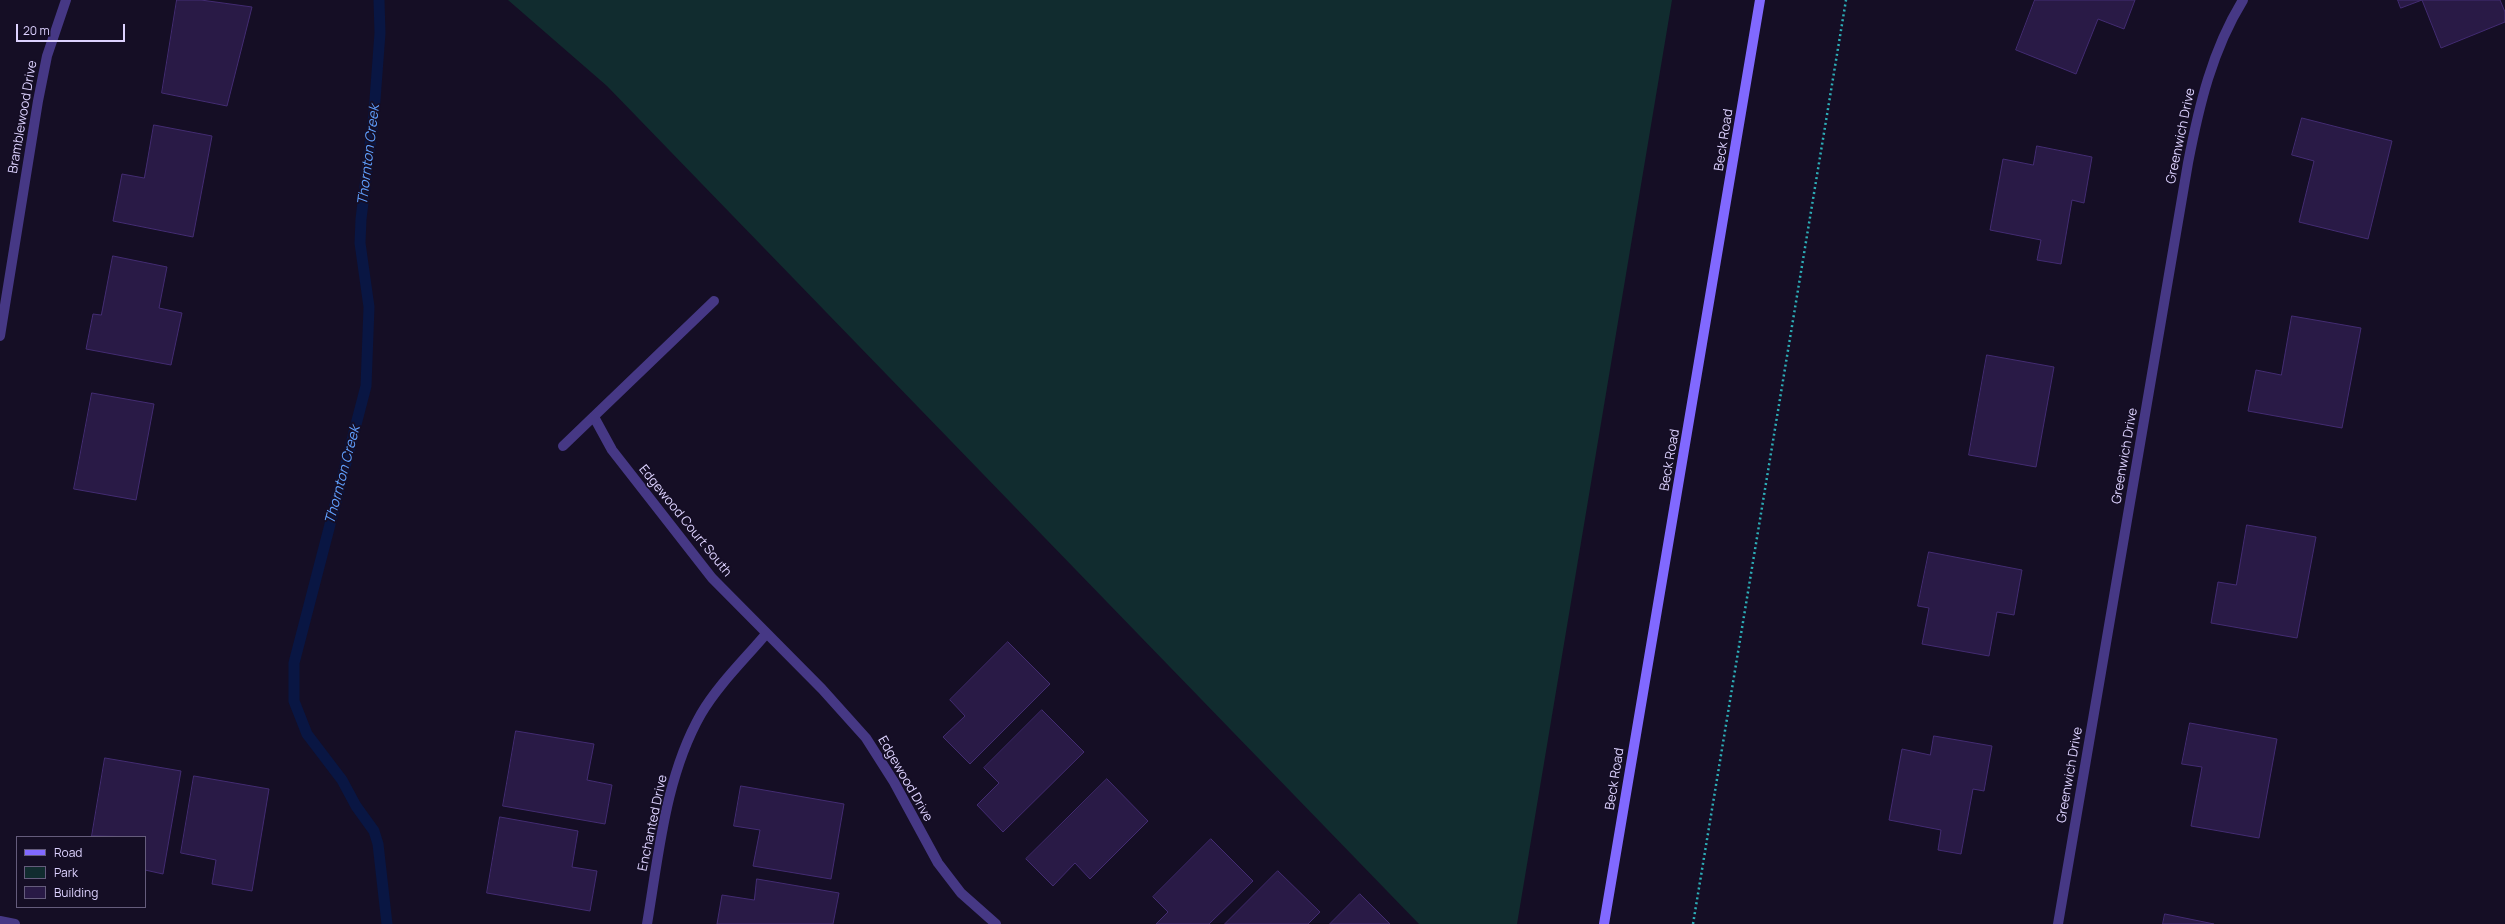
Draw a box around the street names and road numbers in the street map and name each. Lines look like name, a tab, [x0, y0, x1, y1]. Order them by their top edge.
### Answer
street label: Bramblewood Drive	[5, 59, 41, 175]
street label: Greenwich Drive	[2163, 87, 2199, 185]
street label: Beck Road	[1711, 108, 1737, 172]
street label: Greenwich Drive	[2109, 407, 2141, 505]
street label: Beck Road	[1657, 428, 1683, 492]
street label: Edgewood Court South	[635, 462, 735, 580]
street label: Greenwich Drive	[2054, 726, 2086, 824]
street label: Edgewood Drive	[874, 734, 936, 824]
street label: Beck Road	[1602, 747, 1628, 811]
street label: Enchanted Drive	[635, 773, 671, 873]

